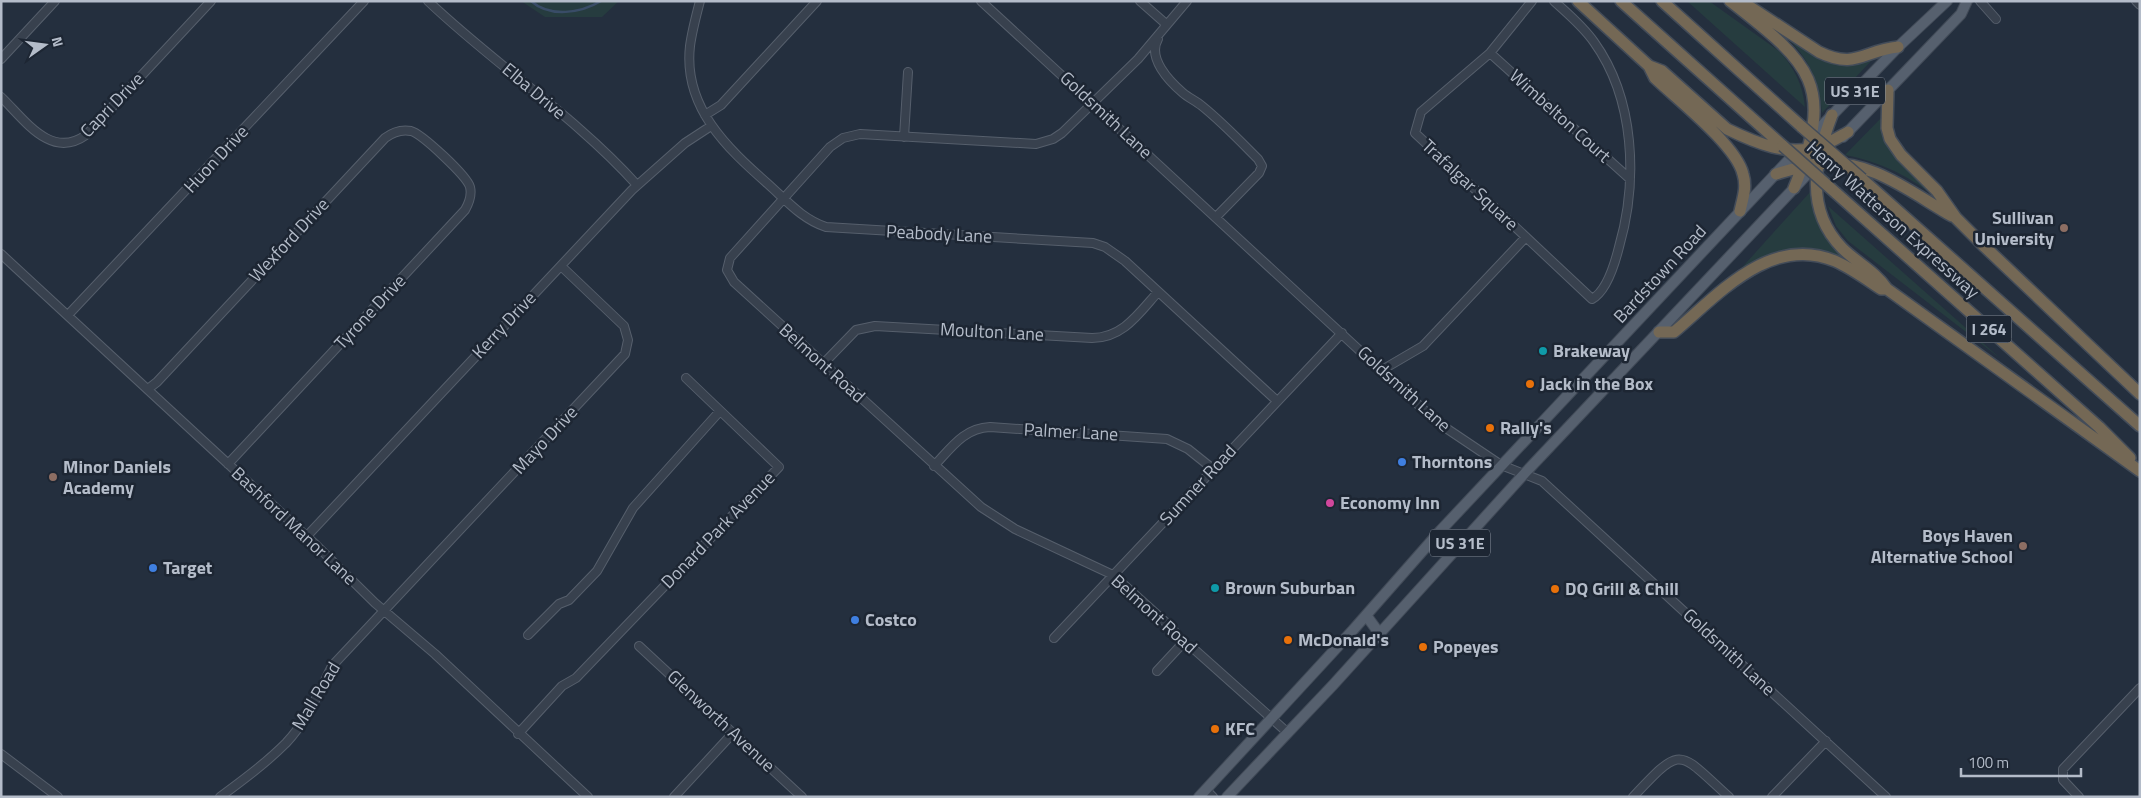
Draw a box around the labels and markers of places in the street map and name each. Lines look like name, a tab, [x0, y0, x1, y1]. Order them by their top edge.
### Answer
place label: Sullivan University	[1974, 204, 2054, 252]
marker: Sullivan University	[2058, 222, 2070, 234]
place label: Brakeway	[1553, 337, 1630, 364]
marker: Brakeway	[1537, 345, 1549, 357]
place label: Jack in the Box	[1540, 370, 1653, 397]
marker: Jack in the Box	[1524, 378, 1536, 390]
place label: Rally's	[1500, 414, 1552, 441]
marker: Rally's	[1484, 422, 1496, 434]
place label: Thorntons	[1412, 448, 1492, 475]
place label: Minor Daniels Academy	[63, 453, 171, 501]
marker: Thorntons	[1396, 456, 1408, 468]
marker: Minor Daniels Academy	[47, 471, 59, 483]
place label: Economy Inn	[1340, 489, 1440, 516]
marker: Economy Inn	[1324, 497, 1336, 509]
place label: Boys Haven Alternative School	[1871, 522, 2013, 570]
marker: Boys Haven Alternative School	[2017, 540, 2029, 552]
place label: Target	[163, 554, 213, 581]
marker: Target	[147, 562, 159, 574]
place label: Brown Suburban	[1225, 574, 1355, 601]
place label: DQ Grill & Chill	[1565, 575, 1679, 602]
marker: Brown Suburban	[1209, 582, 1221, 594]
marker: DQ Grill & Chill	[1549, 583, 1561, 595]
place label: Costco	[865, 606, 917, 633]
marker: Costco	[849, 614, 861, 626]
place label: McDonald's	[1298, 626, 1389, 653]
place label: Popeyes	[1433, 633, 1499, 660]
marker: McDonald's	[1282, 634, 1294, 646]
marker: Popeyes	[1417, 641, 1429, 653]
place label: KFC	[1225, 715, 1255, 742]
marker: KFC	[1209, 723, 1221, 735]

